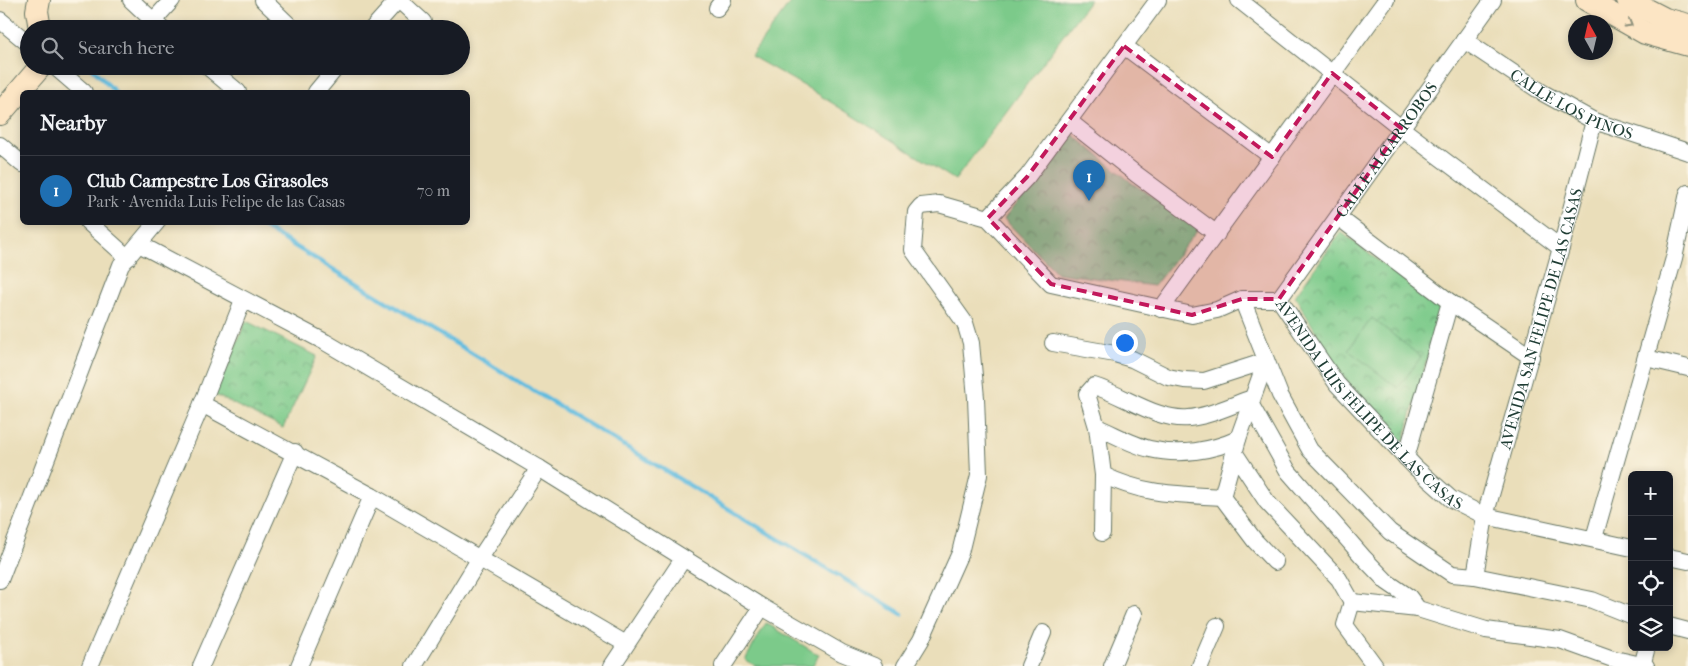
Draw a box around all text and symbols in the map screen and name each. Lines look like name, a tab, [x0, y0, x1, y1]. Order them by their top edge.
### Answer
north arrow	[1568, 15, 1613, 60]
one-way arrow	[1624, 18, 1633, 28]
search box	[20, 20, 470, 75]
icon: search	[38, 34, 66, 62]
text: Search here	[78, 37, 174, 59]
street label: CALLE LOS PINOS	[1506, 65, 1636, 143]
street label: CALLE ALGARROBOS	[1332, 78, 1441, 221]
text: Nearby	[40, 111, 106, 135]
pin: 1	[1073, 160, 1105, 201]
text: Club Campestre Los Girasoles	[87, 170, 328, 192]
text: 1	[53, 181, 59, 200]
text: 70 m	[417, 181, 450, 200]
street label: AVENIDA SAN FELIPE DE LAS CASAS	[1495, 186, 1586, 452]
text: Park · Avenida Luis Felipe de las Casas	[87, 192, 345, 211]
street label: AVENIDA LUIS FELIPE DE LAS CASAS	[1271, 295, 1466, 514]
your location	[1112, 330, 1138, 356]
map controls	[1628, 471, 1673, 651]
button: +	[1628, 471, 1673, 516]
button: −	[1628, 516, 1673, 561]
button: locate	[1628, 561, 1673, 606]
button: layers	[1628, 606, 1673, 651]

